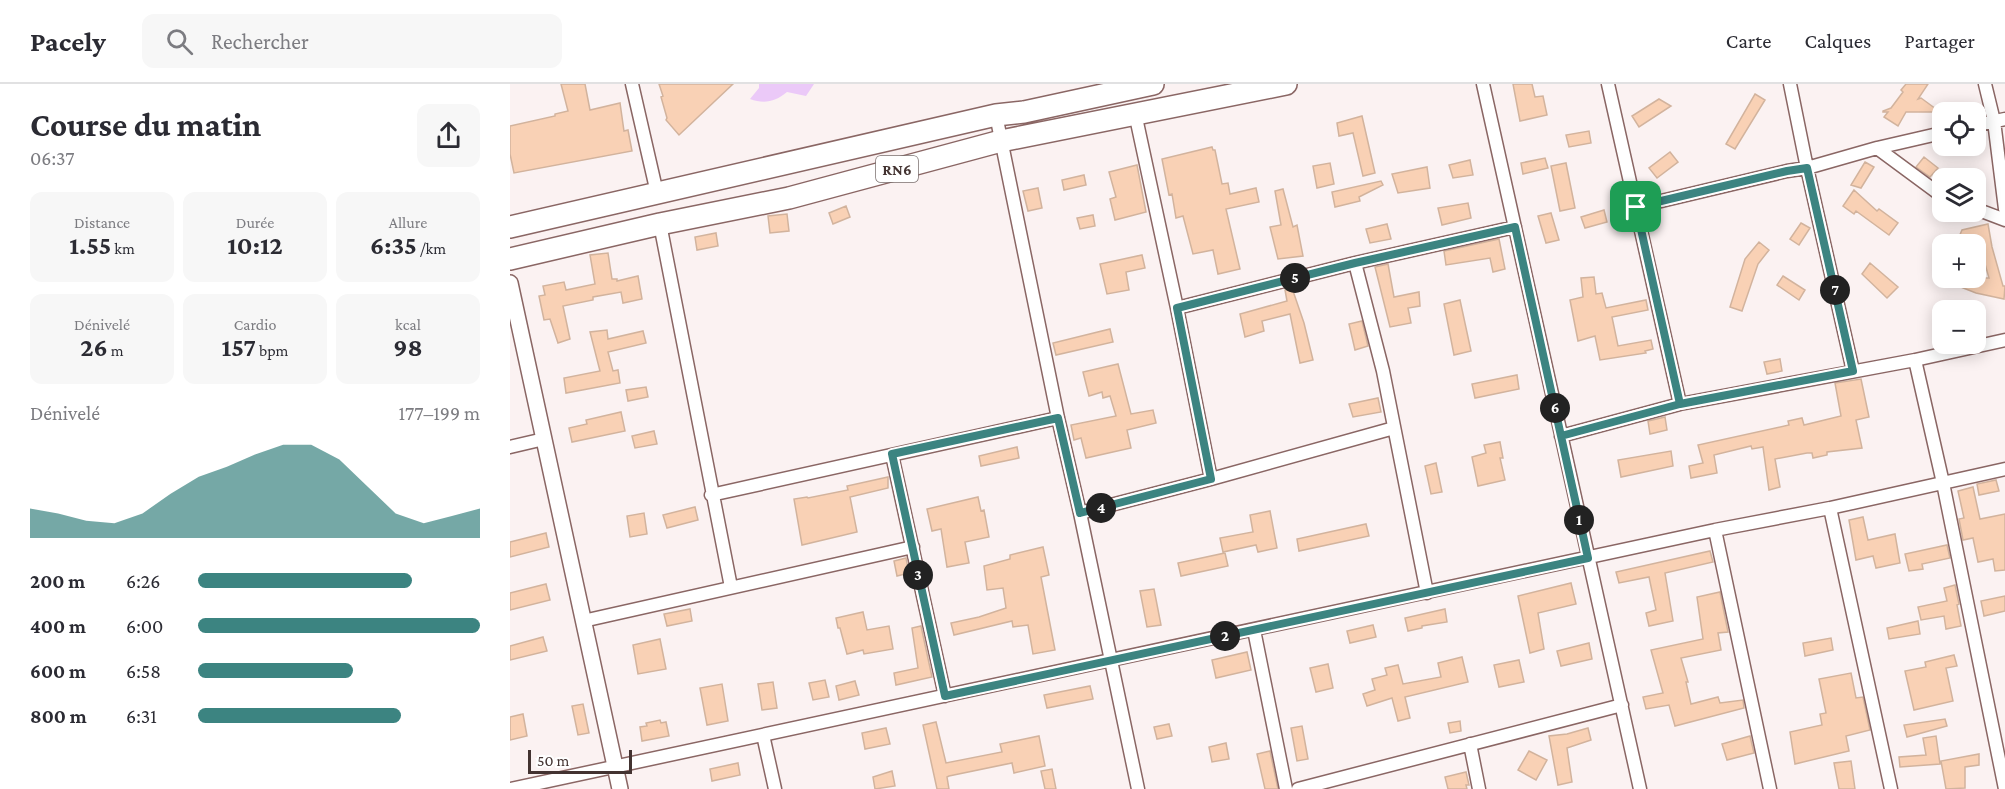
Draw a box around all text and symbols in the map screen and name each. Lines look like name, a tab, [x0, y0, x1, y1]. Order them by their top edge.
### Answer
search box	[142, 14, 562, 68]
icon: search	[163, 25, 196, 58]
text: Pacely	[30, 26, 106, 57]
text: Rechercher	[211, 29, 309, 54]
text: Carte	[1726, 29, 1771, 53]
text: Calques	[1804, 29, 1871, 53]
text: Partager	[1904, 29, 1975, 53]
map controls	[1932, 102, 1986, 354]
button: locate	[1932, 102, 1986, 156]
button: share	[417, 104, 480, 167]
text: Course du matin	[30, 106, 261, 143]
text: 06:37	[30, 147, 75, 169]
road number: RN6	[876, 156, 918, 182]
button: layers	[1932, 168, 1986, 222]
pin	[1610, 181, 1661, 232]
icon: arrive	[1619, 190, 1652, 223]
text: Distance	[74, 214, 130, 231]
text: Durée	[236, 214, 274, 231]
text: Allure	[389, 214, 427, 231]
text: 1.55	[69, 231, 111, 260]
text: 10:12	[227, 231, 283, 260]
text: 6:35	[370, 231, 417, 260]
button: +	[1932, 234, 1986, 288]
text: km	[111, 240, 135, 257]
text: /km	[417, 240, 446, 257]
pin: 5	[1280, 263, 1310, 293]
text: 5	[1291, 269, 1299, 286]
pin: 7	[1820, 275, 1850, 305]
text: 7	[1831, 281, 1839, 298]
button: −	[1932, 300, 1986, 354]
text: Dénivelé	[74, 316, 130, 333]
text: Cardio	[234, 316, 276, 333]
text: kcal	[395, 316, 421, 333]
text: 26	[80, 333, 108, 362]
text: 157	[222, 333, 256, 362]
text: 98	[393, 333, 423, 362]
text: m	[108, 342, 124, 359]
text: bpm	[256, 342, 288, 359]
pin: 6	[1540, 393, 1570, 423]
text: 6	[1551, 399, 1559, 416]
text: Dénivelé	[30, 402, 100, 424]
text: 177–199 m	[398, 402, 480, 424]
pin: 4	[1086, 493, 1116, 523]
text: 4	[1097, 499, 1105, 516]
pin: 1	[1564, 505, 1594, 535]
text: 1	[1576, 511, 1582, 528]
pin: 3	[903, 560, 933, 590]
text: 3	[914, 566, 922, 583]
text: 200 m	[30, 570, 85, 592]
text: 6:26	[126, 570, 160, 592]
text: 400 m	[30, 615, 86, 637]
text: 6:00	[126, 615, 163, 637]
pin: 2	[1210, 621, 1240, 651]
text: 2	[1221, 627, 1229, 644]
text: 600 m	[30, 660, 86, 682]
text: 6:58	[126, 660, 161, 682]
text: 800 m	[30, 705, 87, 727]
text: 6:31	[126, 705, 157, 727]
scale bar	[528, 747, 632, 774]
text: 50 m	[537, 752, 569, 769]

